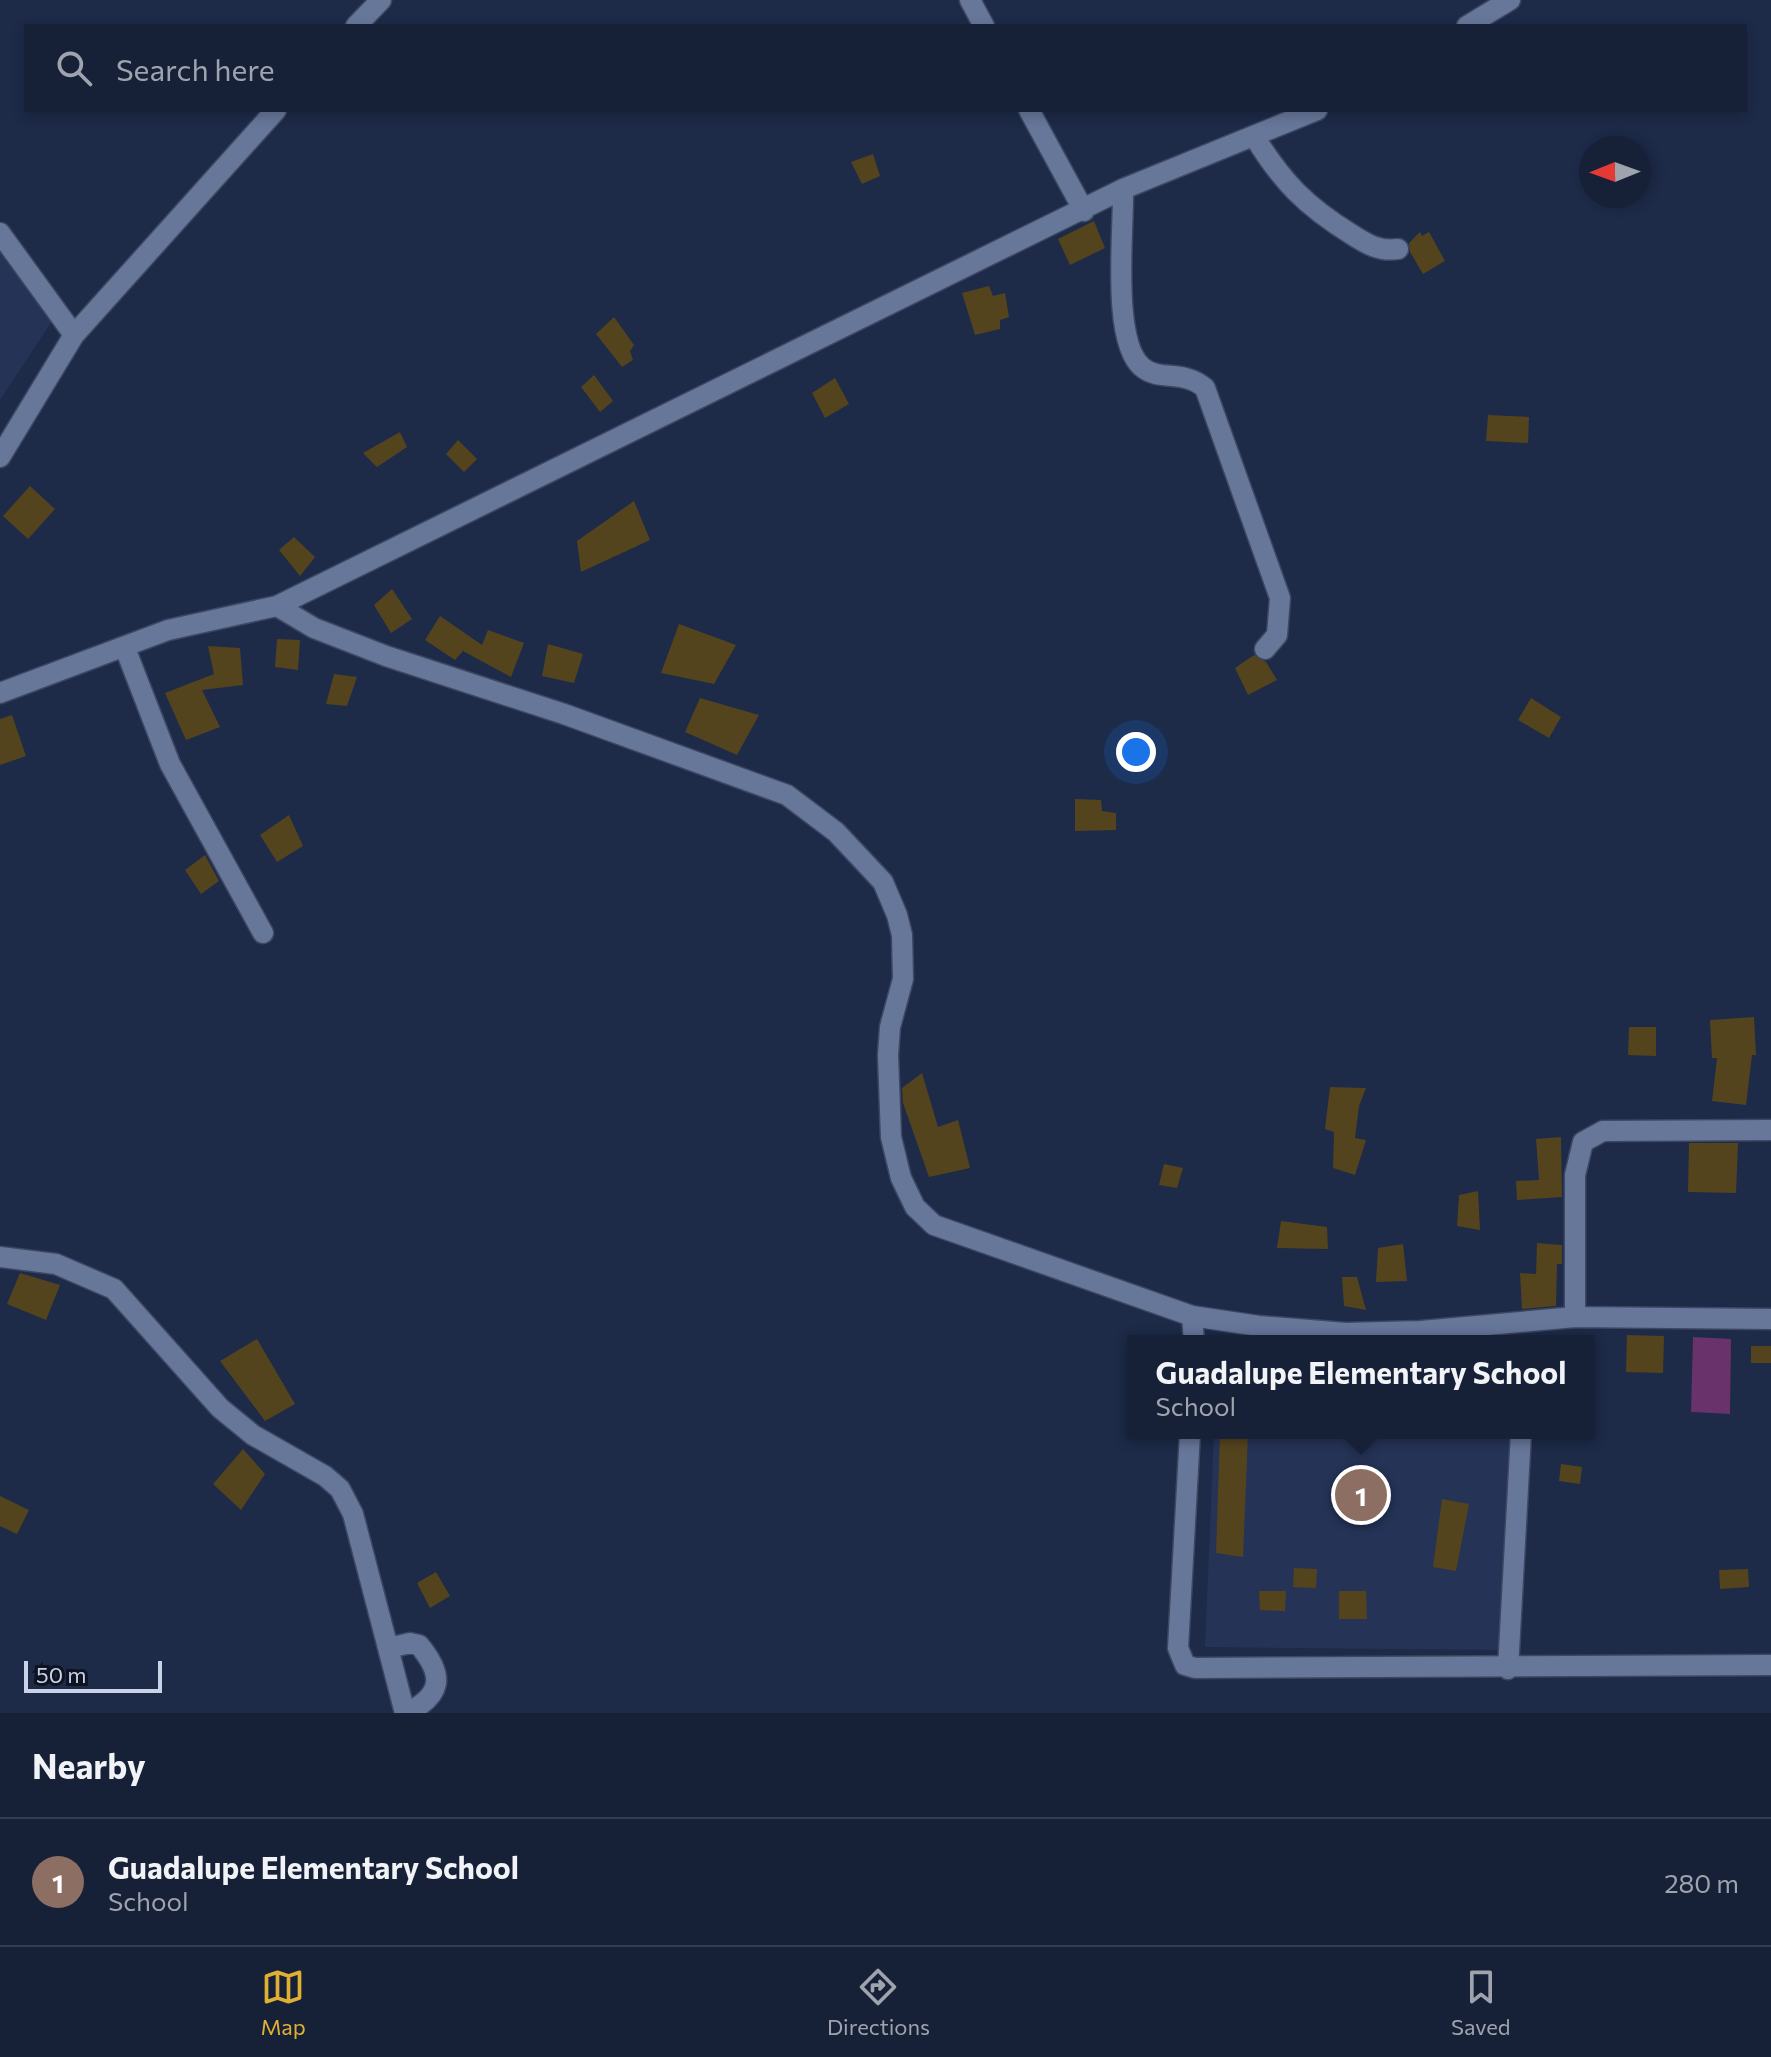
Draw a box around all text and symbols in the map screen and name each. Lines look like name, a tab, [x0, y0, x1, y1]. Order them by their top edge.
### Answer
search box	[24, 24, 1747, 112]
icon: search	[52, 46, 96, 90]
text: Search here	[116, 50, 275, 87]
north arrow	[1579, 136, 1651, 208]
your location	[1116, 732, 1156, 772]
popup	[1127, 1335, 1595, 1439]
text: Guadalupe Elementary School	[1156, 1353, 1566, 1390]
text: School	[1156, 1390, 1236, 1421]
pin: 1	[1335, 1465, 1387, 1525]
scale bar	[24, 1657, 162, 1693]
text: 50 m	[36, 1661, 86, 1688]
text: Nearby	[32, 1744, 146, 1786]
text: Guadalupe Elementary School	[108, 1848, 519, 1885]
text: 1	[52, 1867, 64, 1898]
text: 280 m	[1664, 1867, 1739, 1898]
text: School	[108, 1885, 189, 1916]
tab: Map	[261, 1965, 306, 2040]
tab: Directions	[827, 1965, 930, 2040]
tab: Saved	[1451, 1965, 1510, 2040]

